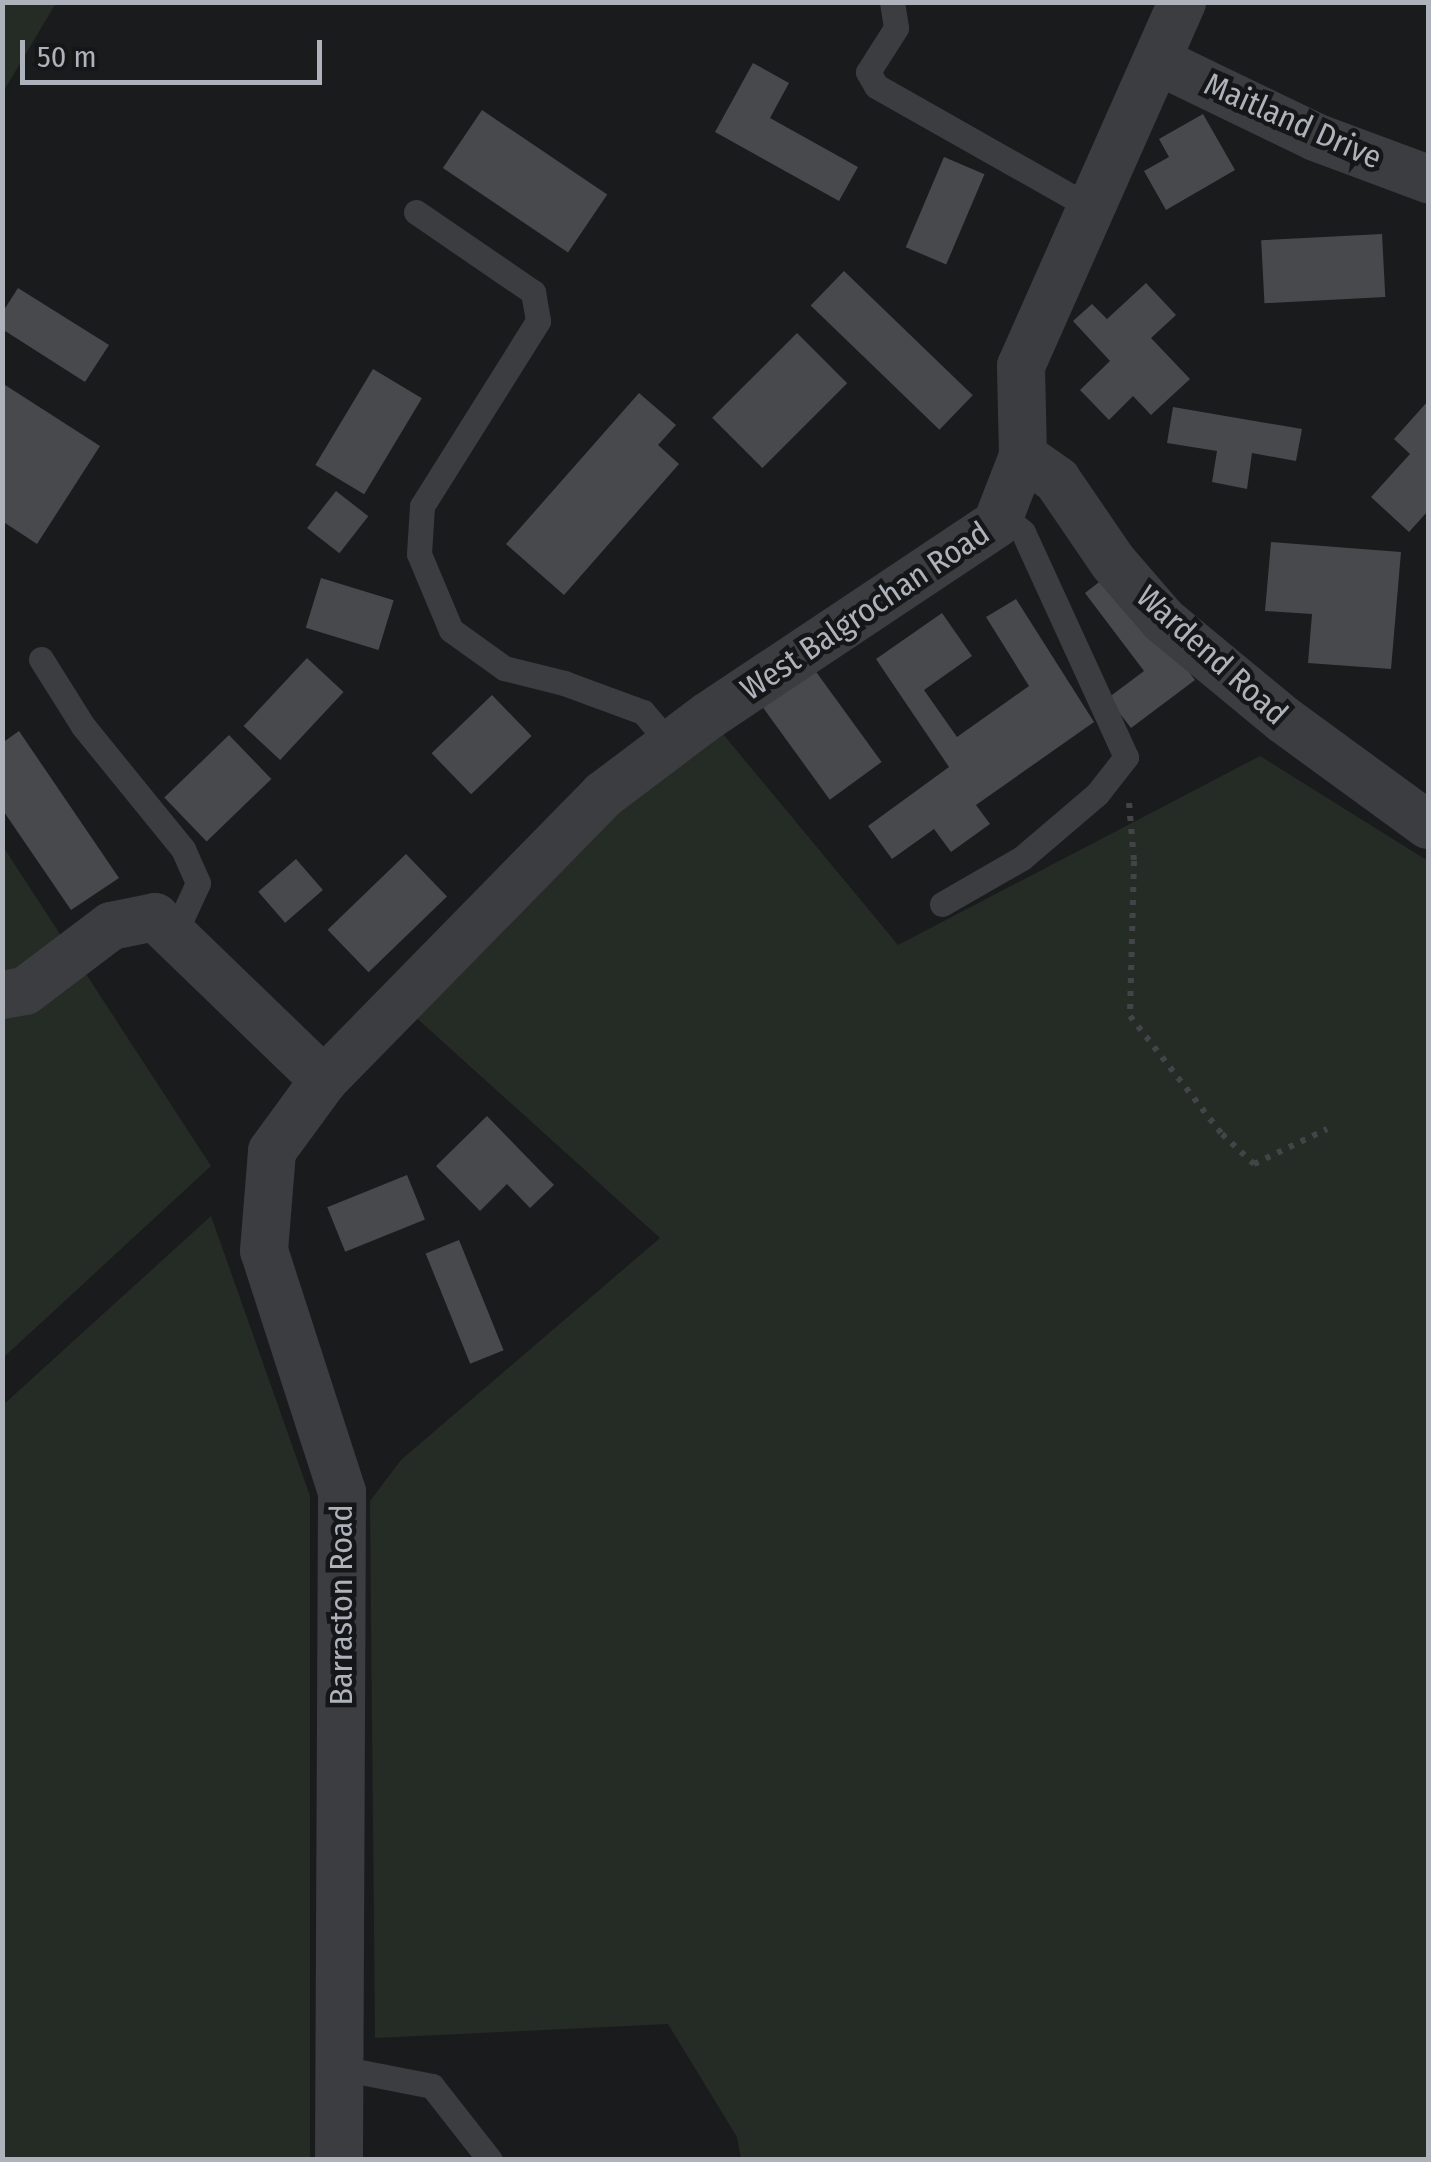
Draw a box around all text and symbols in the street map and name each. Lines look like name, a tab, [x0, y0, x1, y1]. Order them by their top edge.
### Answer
scale bar	[25, 20, 328, 82]
text: 50 m	[37, 39, 97, 75]
street label: Maitland Drive	[1198, 65, 1388, 177]
street label: West Balgrochan Road	[733, 514, 997, 708]
street label: Wardend Road	[1129, 577, 1295, 733]
street label: Barraston Road	[322, 1504, 360, 1706]

